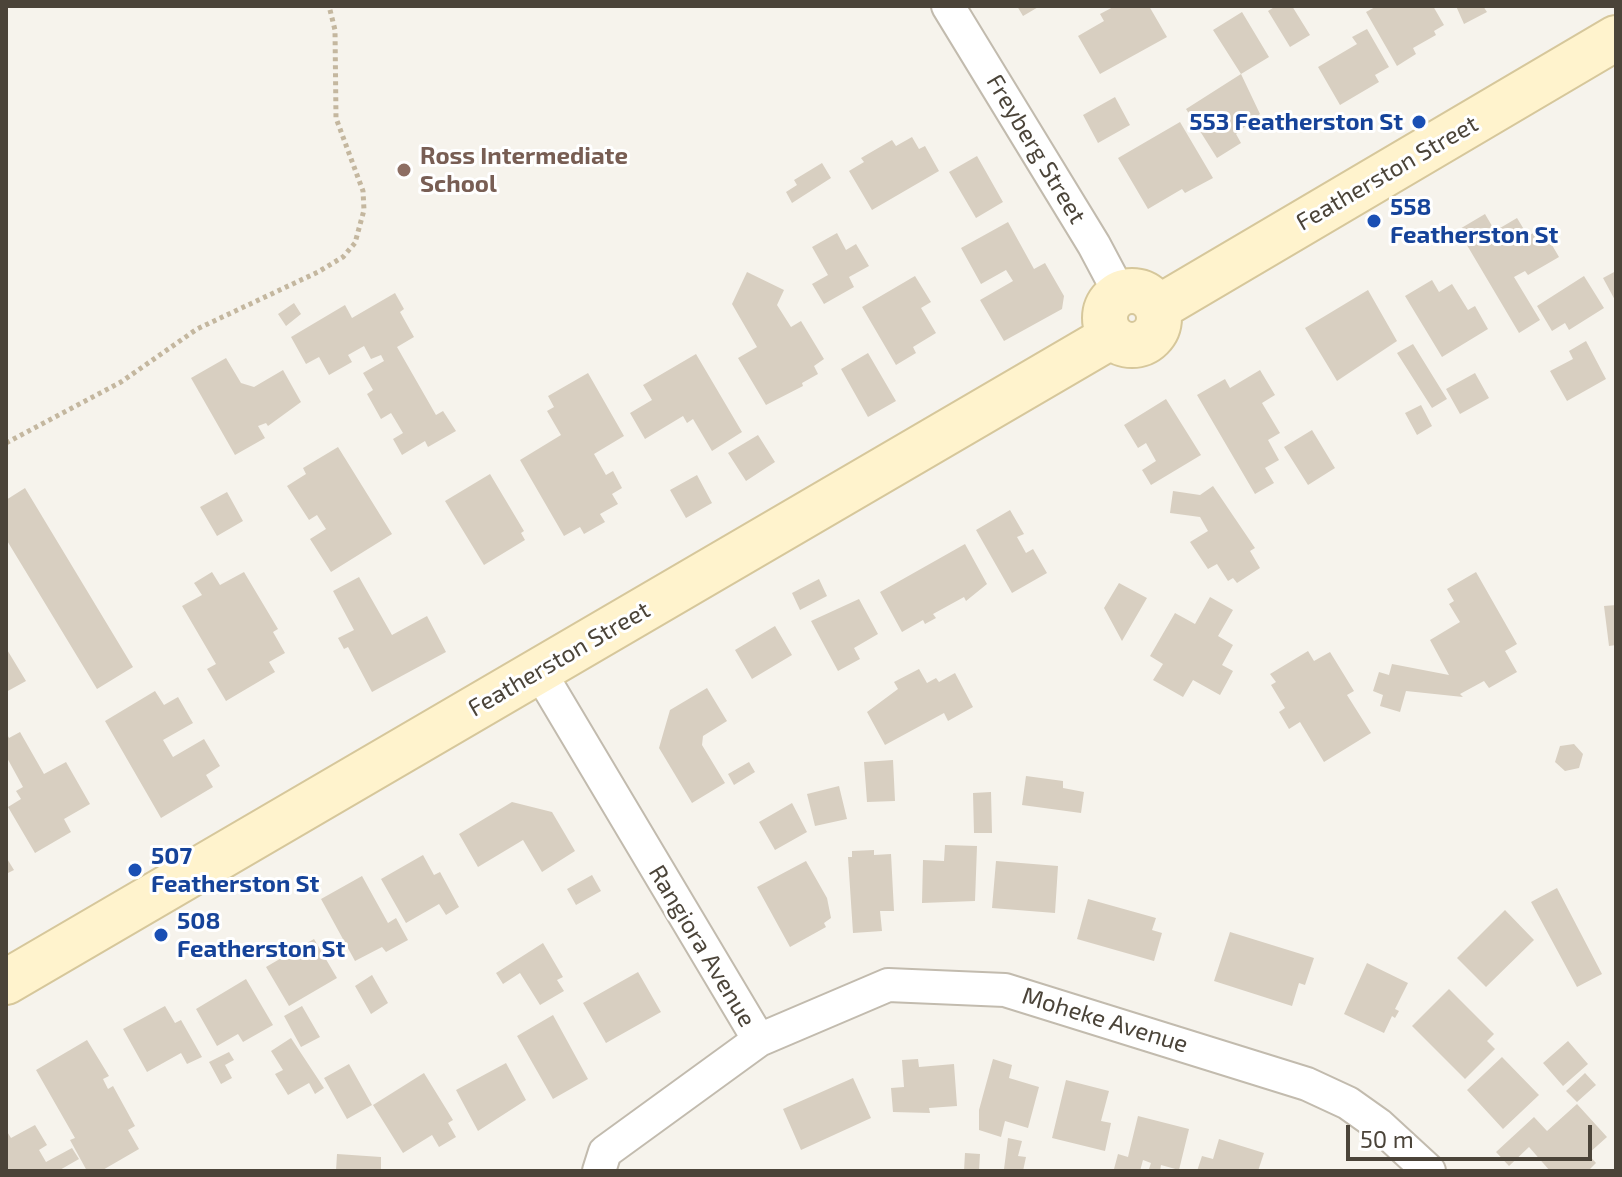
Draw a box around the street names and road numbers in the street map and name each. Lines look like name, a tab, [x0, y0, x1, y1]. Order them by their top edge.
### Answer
street label: Freyberg Street	[980, 69, 1092, 229]
street label: Featherston Street	[1291, 109, 1483, 237]
street label: Featherston Street	[463, 595, 655, 723]
street label: Rangiora Avenue	[642, 860, 762, 1032]
street label: Moheke Avenue	[1019, 981, 1191, 1059]

